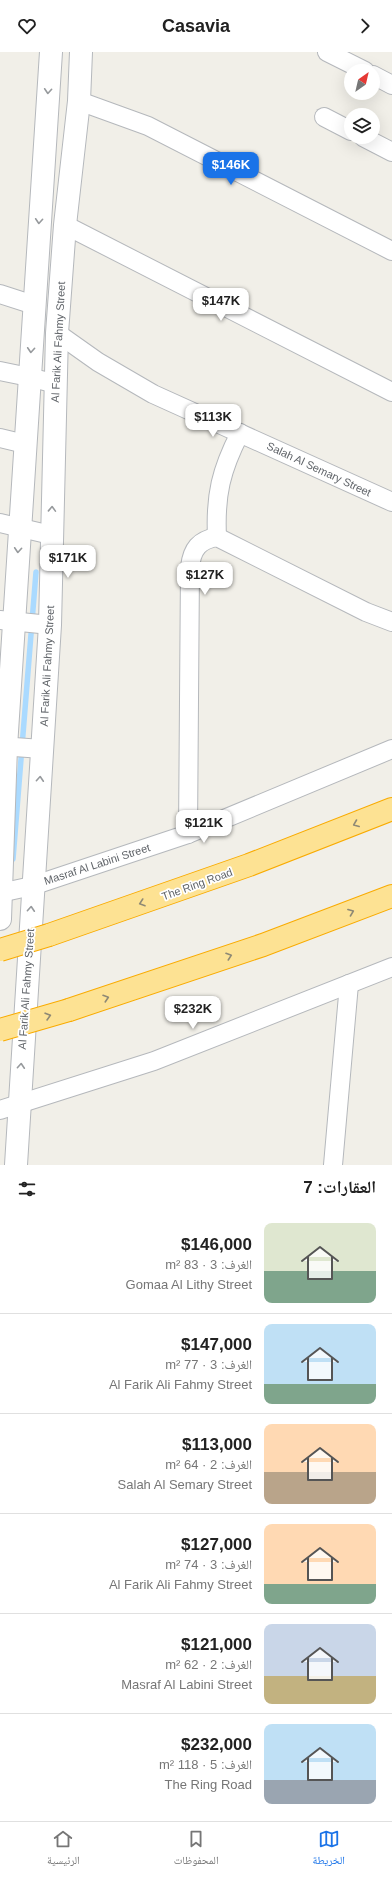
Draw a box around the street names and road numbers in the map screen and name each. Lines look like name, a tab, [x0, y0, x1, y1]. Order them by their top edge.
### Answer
street label: Al Farik Ali Fahmy Street	[49, 281, 67, 403]
street label: Salah Al Semary Street	[265, 440, 373, 498]
street label: Al Farik Ali Fahmy Street	[38, 605, 56, 727]
street label: Masraf Al Labini Street	[43, 841, 151, 887]
street label: The Ring Road	[160, 866, 234, 902]
street label: Al Farik Ali Fahmy Street	[16, 928, 36, 1050]

